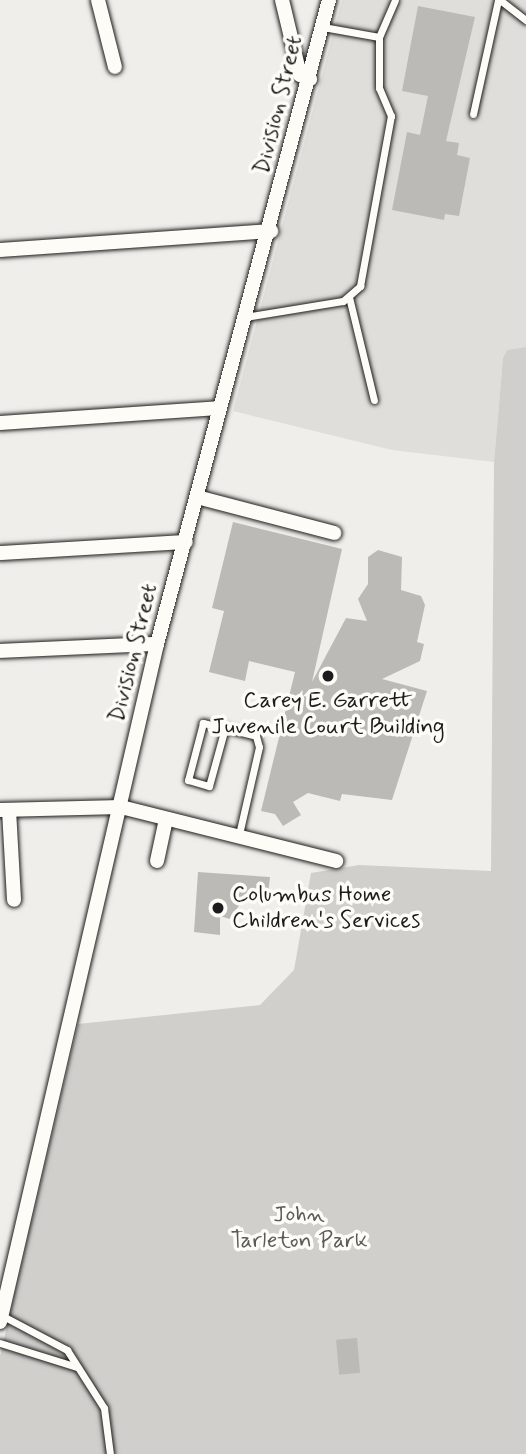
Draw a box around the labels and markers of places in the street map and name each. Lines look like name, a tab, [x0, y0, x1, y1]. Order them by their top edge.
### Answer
marker: Carey E. Garrett Juvenile Court Building	[320, 668, 336, 684]
place label: Carey E. Garrett Juvenile Court Building	[213, 687, 443, 741]
place label: Columbus Home Children's Services	[232, 881, 419, 935]
marker: Columbus Home Children's Services	[210, 900, 226, 916]

